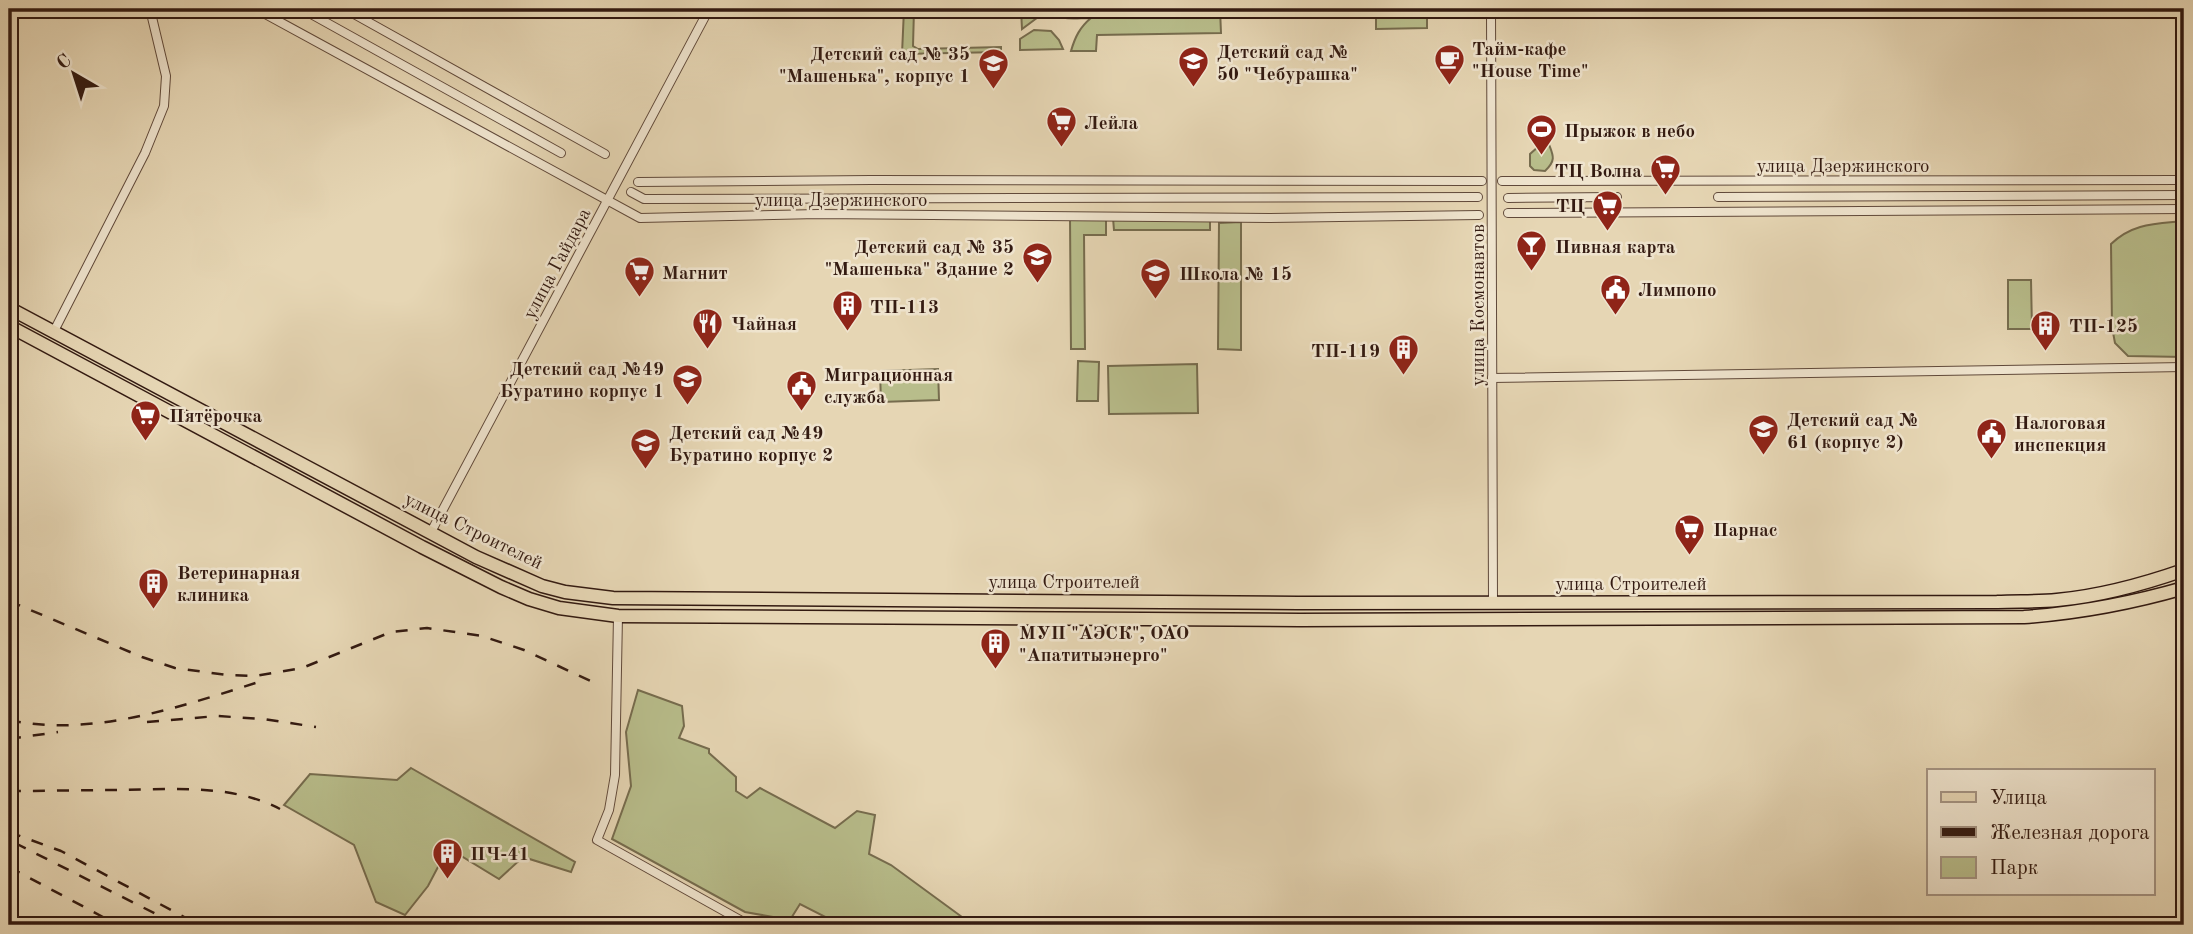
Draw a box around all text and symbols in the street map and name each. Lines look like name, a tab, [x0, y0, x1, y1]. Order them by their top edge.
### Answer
north arrow	[38, 38, 108, 108]
place label: Тайм-кафе "House Time"	[1472, 41, 1589, 82]
cafe icon: Тайм-кафе "House Time"	[1432, 42, 1466, 86]
place label: Детский сад № 50 "Чебурашка"	[1217, 44, 1358, 85]
school or university icon: Детский сад № 50 "Чебурашка"	[1177, 45, 1211, 89]
place label: Детский сад № 35 "Машенька", корпус 1	[779, 46, 970, 87]
school or university icon: Детский сад № 35 "Машенька", корпус 1	[976, 47, 1010, 91]
text: С	[54, 51, 76, 74]
supermarket icon: Лейла	[1044, 105, 1078, 149]
sports icon: Прыжок в небо	[1524, 113, 1558, 157]
place label: Лейла	[1084, 115, 1139, 134]
place label: Прыжок в небо	[1564, 123, 1695, 142]
supermarket icon: ТЦ Волна	[1648, 153, 1682, 197]
street label: улица Дзержинского	[1756, 158, 1930, 177]
place label: ТЦ Волна	[1554, 163, 1642, 182]
supermarket icon: ТЦ	[1591, 188, 1625, 232]
street label: улица Дзержинского	[754, 192, 928, 211]
place label: ТЦ	[1556, 198, 1585, 217]
street label: улица Гайдара	[521, 205, 596, 323]
street label: улица Космонавтов	[1470, 224, 1489, 386]
bar icon: Пивная карта	[1515, 229, 1549, 273]
place label: Детский сад № 35 "Машенька" Здание 2	[825, 239, 1014, 280]
place label: Пивная карта	[1555, 239, 1676, 258]
school or university icon: Детский сад № 35 "Машенька" Здание 2	[1020, 240, 1054, 284]
supermarket icon: Магнит	[622, 255, 656, 299]
school or university icon: Школа № 15	[1139, 256, 1173, 300]
place label: Магнит	[662, 265, 728, 284]
place label: Школа № 15	[1179, 266, 1292, 285]
public building icon: Лимпопо	[1598, 272, 1632, 316]
place label: Лимпопо	[1638, 282, 1717, 301]
building icon: ТП-113	[830, 289, 864, 333]
place label: ТП-113	[870, 299, 939, 318]
restaurant icon: Чайная	[691, 306, 725, 350]
building icon: ТП-125	[2029, 308, 2063, 352]
place label: Чайная	[731, 316, 797, 335]
place label: ТП-125	[2069, 318, 2138, 337]
building icon: ТП-119	[1386, 333, 1420, 377]
place label: ТП-119	[1311, 343, 1380, 362]
place label: Детский сад №49 Буратино корпус 1	[500, 361, 664, 402]
school or university icon: Детский сад №49 Буратино корпус 1	[670, 362, 704, 406]
place label: Миграционная служба	[824, 367, 953, 408]
public building icon: Миграционная служба	[784, 368, 818, 412]
supermarket icon: Пятёрочка	[129, 398, 163, 442]
place label: Пятёрочка	[169, 408, 263, 427]
place label: Детский сад № 61 (корпус 2)	[1787, 412, 1919, 453]
school or university icon: Детский сад № 61 (корпус 2)	[1747, 413, 1781, 457]
place label: Налоговая инспекция	[2014, 415, 2106, 456]
public building icon: Налоговая инспекция	[1974, 416, 2008, 460]
place label: Детский сад №49 Буратино корпус 2	[669, 425, 833, 466]
school or university icon: Детский сад №49 Буратино корпус 2	[629, 426, 663, 470]
street label: улица Строителей	[401, 491, 545, 574]
supermarket icon: Парнас	[1673, 512, 1707, 556]
place label: Парнас	[1713, 522, 1778, 541]
place label: Ветеринарная клиника	[177, 565, 300, 606]
building icon: Ветеринарная клиника	[137, 566, 171, 610]
street label: улица Строителей	[988, 574, 1140, 593]
street label: улица Строителей	[1555, 576, 1707, 595]
place label: МУП "АЭСК", ОАО "Апатитыэнерго"	[1019, 625, 1189, 666]
building icon: МУП "АЭСК", ОАО "Апатитыэнерго"	[979, 626, 1013, 670]
legend	[1927, 769, 2154, 895]
text: Улица	[1990, 788, 2047, 809]
text: Железная дорога	[1990, 823, 2150, 844]
building icon: ПЧ-41	[430, 836, 464, 880]
place label: ПЧ-41	[470, 846, 529, 865]
text: Парк	[1990, 858, 2039, 879]

